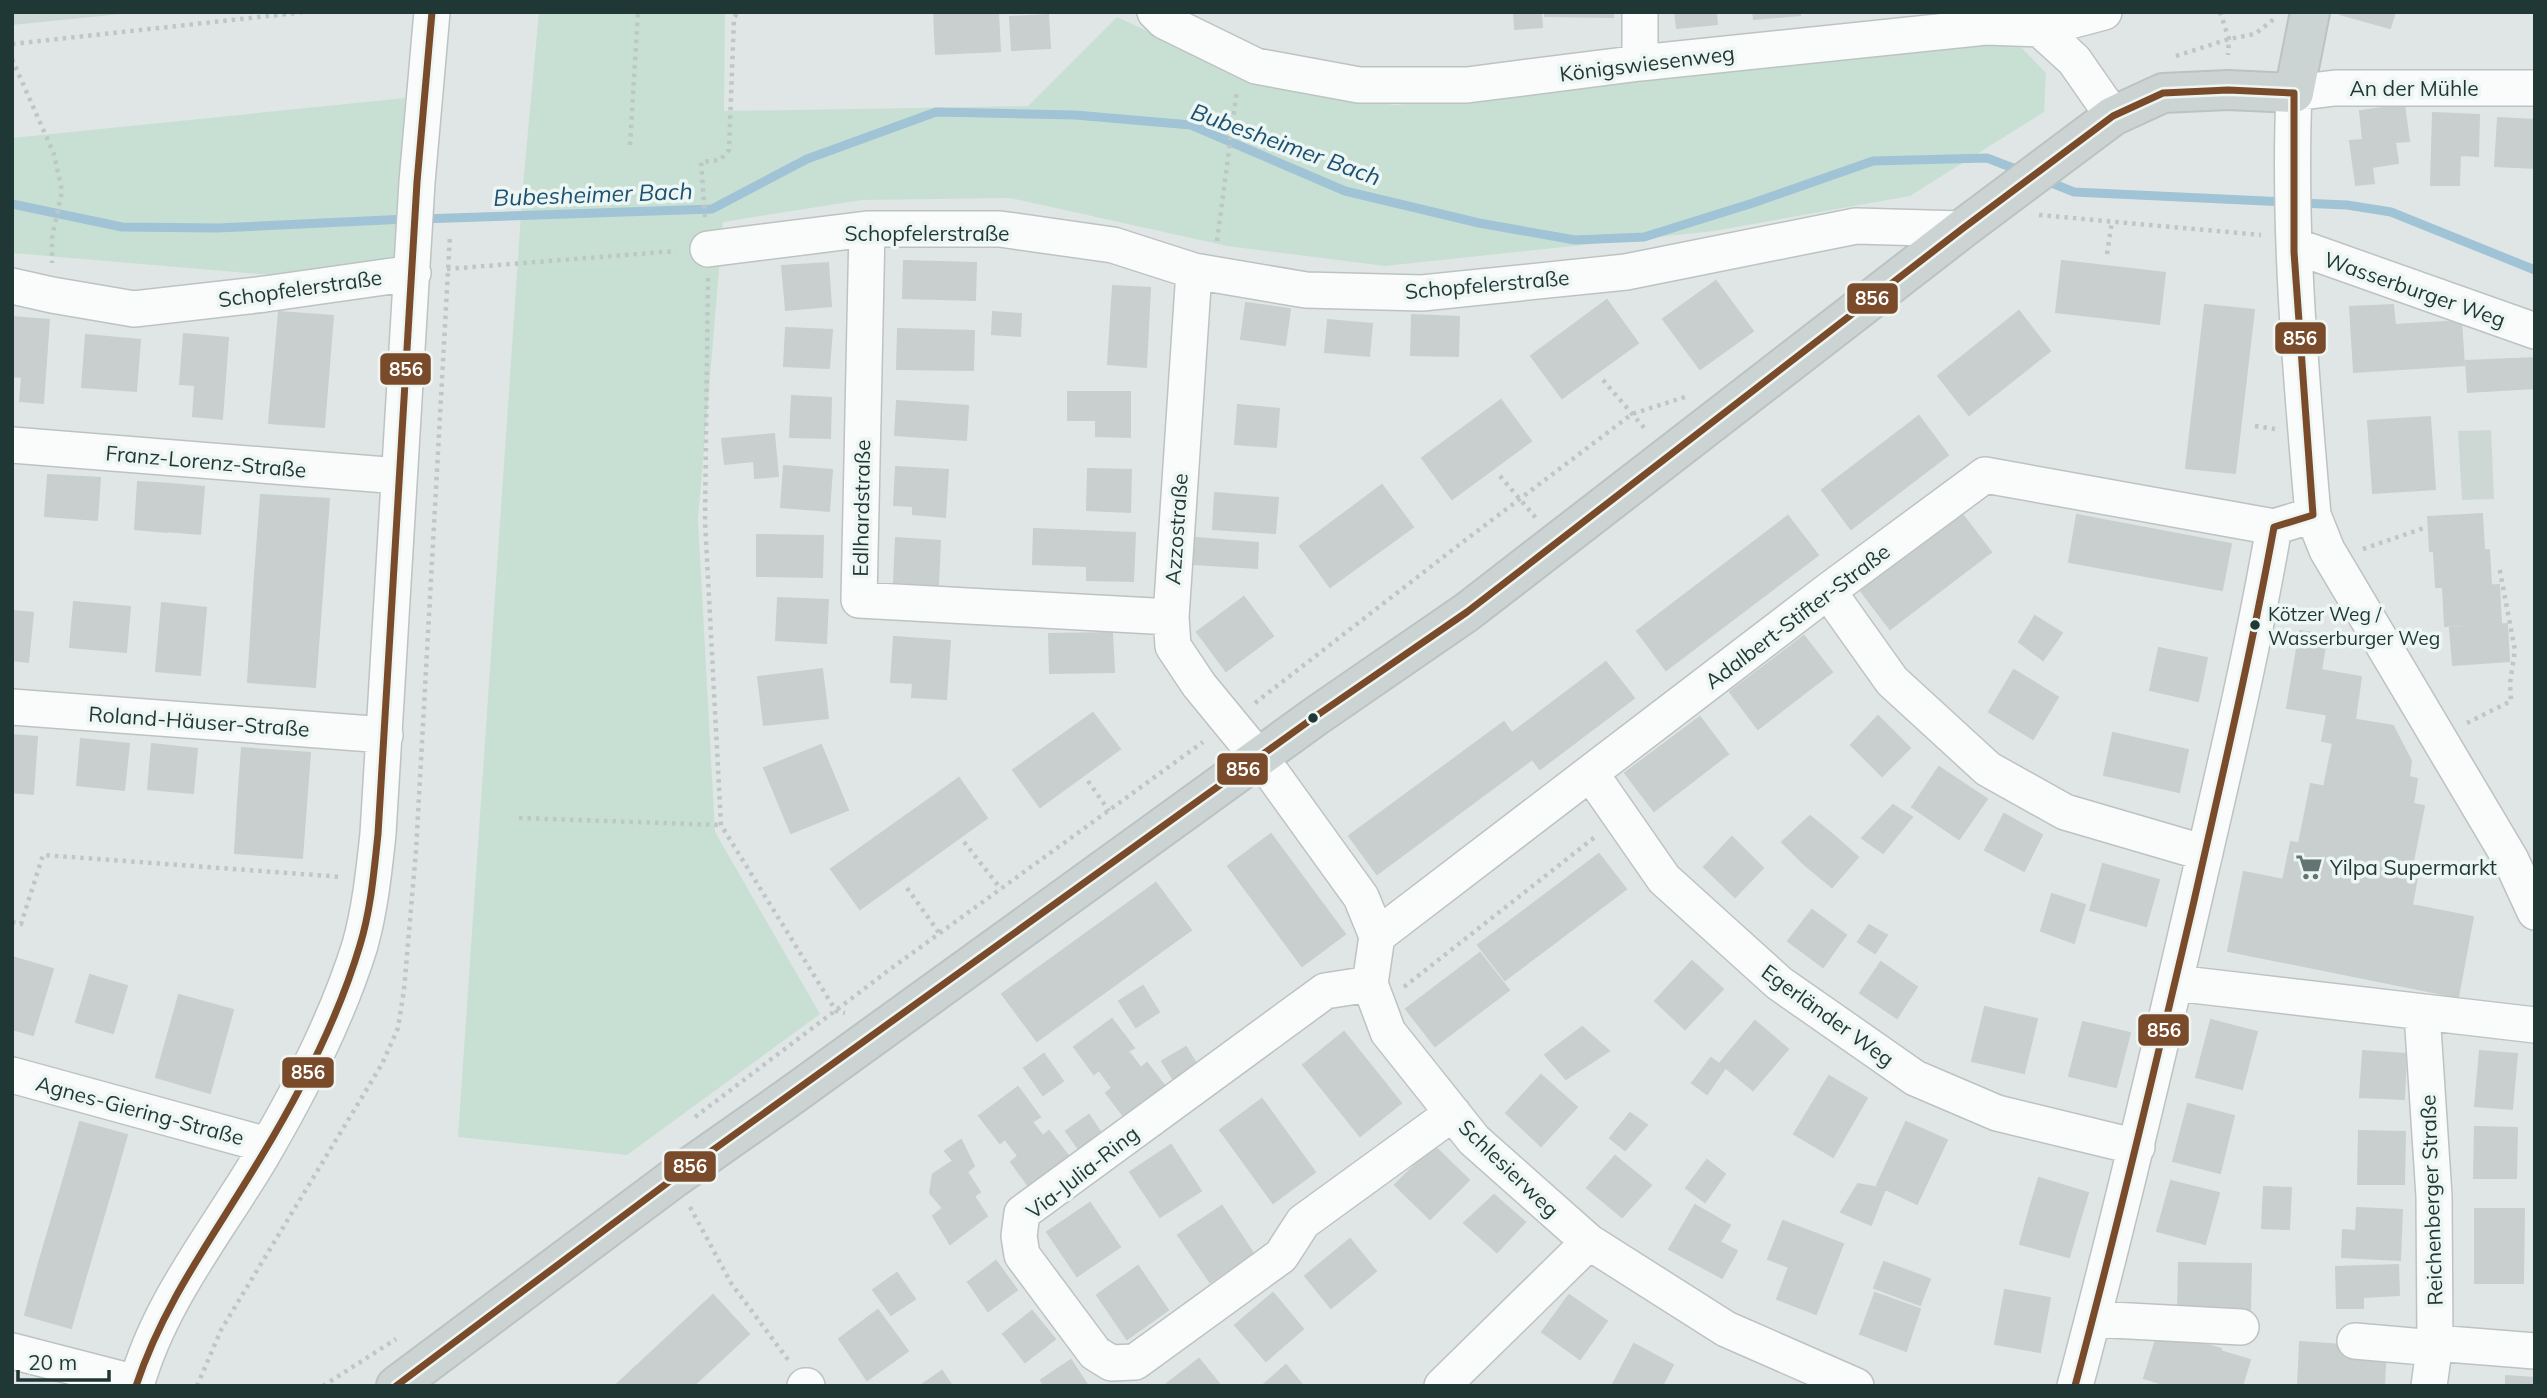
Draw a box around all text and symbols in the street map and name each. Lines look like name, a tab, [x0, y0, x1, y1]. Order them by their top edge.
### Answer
street label: Königswiesenweg	[1558, 39, 1736, 87]
street label: An der Mühle	[2349, 75, 2479, 101]
water label: Bubesheimer Bach	[1187, 96, 1385, 192]
water label: Bubesheimer Bach	[493, 176, 693, 212]
street label: Schopfelerstraße	[845, 220, 1009, 246]
street label: Wasserburger Weg	[2321, 246, 2509, 332]
street label: Schopfelerstraße	[217, 264, 383, 312]
street label: Schopfelerstraße	[1404, 264, 1570, 304]
line badge: 856	[1846, 282, 1899, 315]
text: 856	[1855, 286, 1889, 310]
line badge: 856	[2274, 321, 2327, 355]
text: 856	[2283, 326, 2317, 350]
line badge: 856	[379, 352, 432, 386]
text: 856	[389, 357, 423, 381]
street label: Franz-Lorenz-Straße	[104, 439, 308, 483]
street label: Edlhardstraße	[847, 439, 875, 577]
street label: Azzostraße	[1159, 472, 1193, 586]
street label: Adalbert-Stifter-Straße	[1699, 538, 1895, 694]
place label: Kötzer Weg / Wasserburger Weg	[2268, 602, 2440, 650]
marker: Kötzer Weg / Wasserburger Weg	[2248, 618, 2262, 632]
street label: Roland-Häuser-Straße	[88, 700, 310, 742]
unlabelled marker	[1306, 711, 1320, 725]
line badge: 856	[1216, 752, 1269, 786]
text: 856	[1226, 757, 1260, 781]
supermarket icon: Yilpa Supermarkt	[2294, 852, 2324, 882]
place label: Yilpa Supermarkt	[2329, 854, 2497, 880]
street label: Egerländer Weg	[1757, 958, 1899, 1072]
line badge: 856	[2137, 1013, 2190, 1047]
text: 856	[2147, 1018, 2181, 1042]
line badge: 856	[281, 1056, 335, 1089]
text: 856	[291, 1060, 325, 1084]
street label: Agnes-Giering-Straße	[33, 1070, 247, 1150]
street label: Reichenberger Straße	[2414, 1094, 2448, 1306]
street label: Schlesierweg	[1453, 1114, 1565, 1222]
street label: Via-Julia-Ring	[1020, 1120, 1144, 1224]
line badge: 856	[663, 1150, 717, 1183]
text: 856	[673, 1154, 707, 1178]
scale bar	[18, 1338, 108, 1382]
text: 20 m	[28, 1349, 77, 1375]

